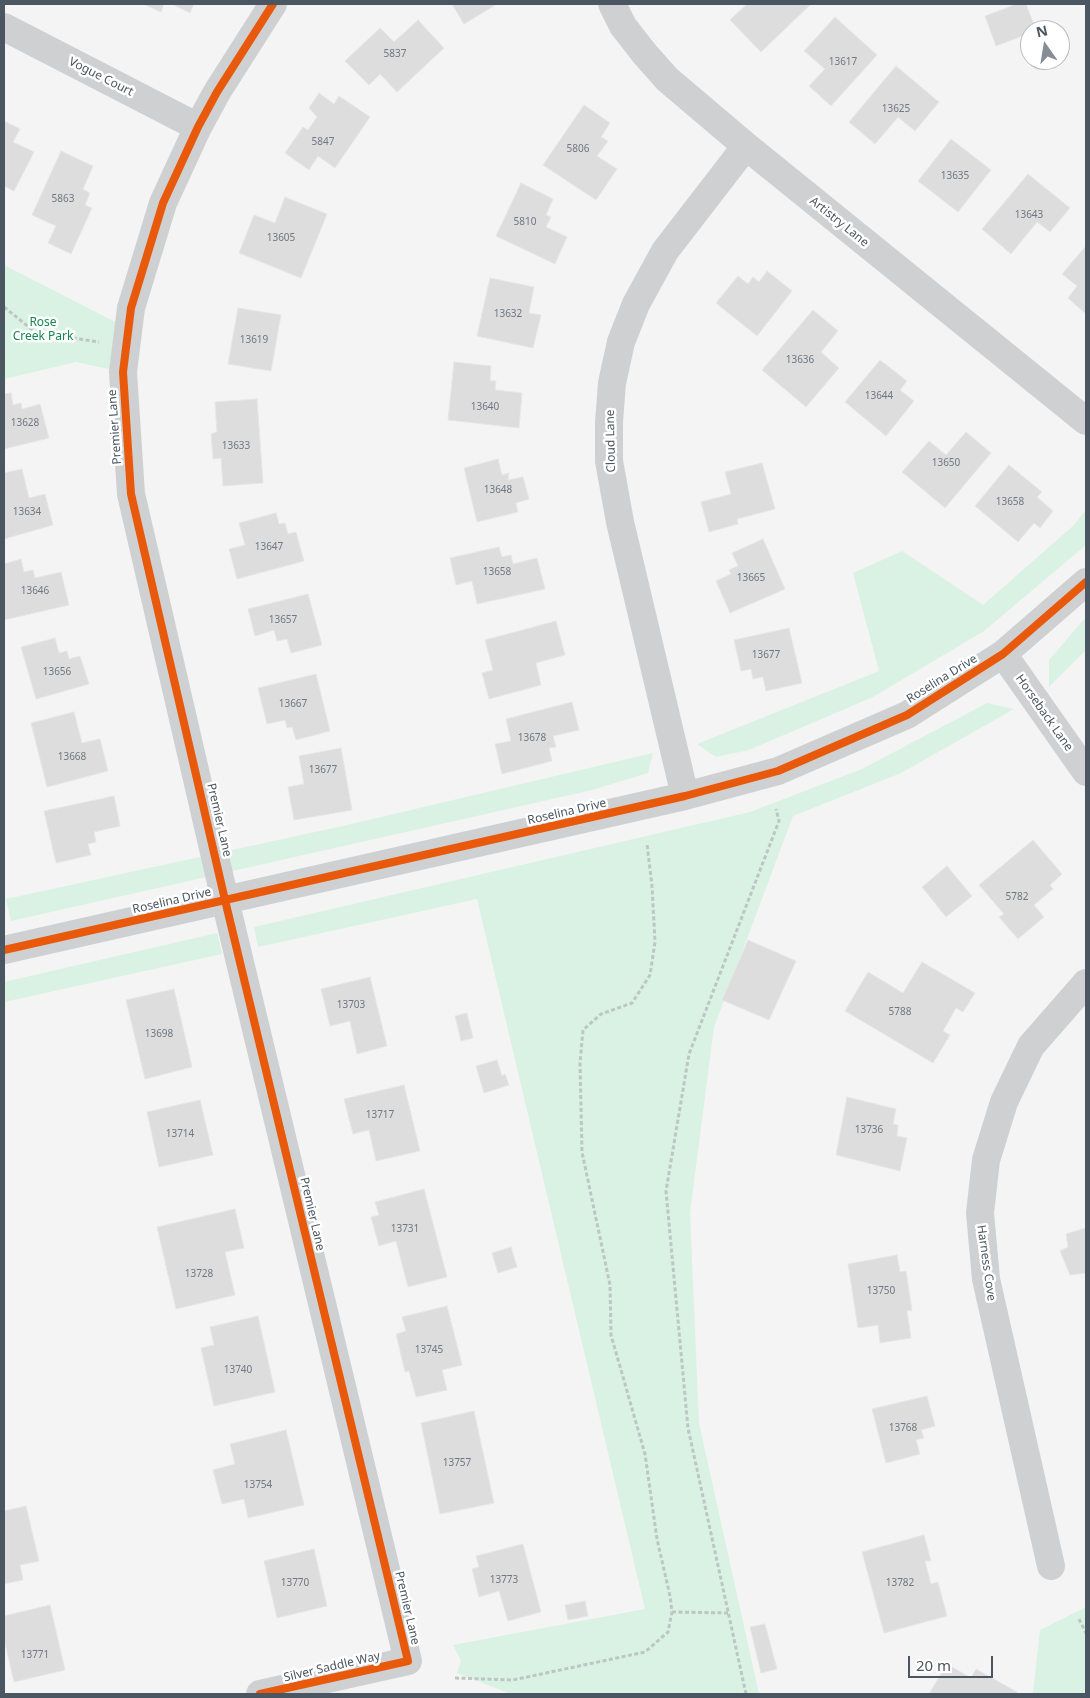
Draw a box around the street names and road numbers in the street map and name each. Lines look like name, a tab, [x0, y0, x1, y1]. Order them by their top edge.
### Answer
street label: Vogue Court	[66, 55, 136, 99]
street label: Artistry Lane	[807, 194, 871, 250]
street label: Premier Lane	[105, 389, 125, 465]
street label: Cloud Lane	[603, 409, 619, 473]
street label: Roselina Drive	[904, 652, 980, 706]
street label: Horseback Lane	[1012, 672, 1076, 754]
street label: Premier Lane	[204, 782, 234, 858]
street label: Roselina Drive	[526, 796, 608, 828]
street label: Roselina Drive	[131, 885, 213, 917]
street label: Premier Lane	[297, 1176, 327, 1252]
street label: Harness Cove	[974, 1224, 998, 1302]
street label: Premier Lane	[392, 1570, 422, 1646]
street label: Silver Saddle Way	[282, 1649, 382, 1685]

